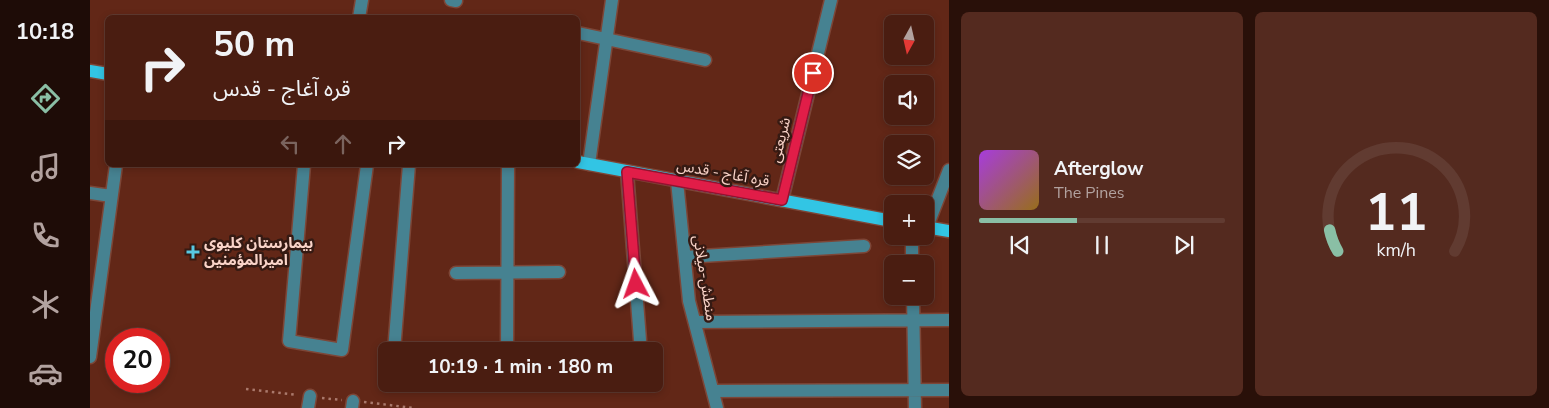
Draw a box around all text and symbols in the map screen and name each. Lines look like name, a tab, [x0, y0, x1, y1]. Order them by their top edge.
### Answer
north arrow	[884, 15, 934, 65]
map controls	[884, 15, 934, 305]
text: 10:18	[16, 17, 74, 47]
text: 50 m	[213, 21, 295, 68]
icon: right	[130, 35, 195, 100]
pin	[792, 52, 834, 94]
icon: arrive	[799, 59, 827, 87]
text: قره آغاج - قدس	[213, 74, 351, 104]
button: sound	[884, 75, 934, 125]
icon: directions	[28, 81, 63, 116]
street label: شریعتی	[765, 115, 795, 165]
icon: left	[276, 130, 304, 158]
icon: ahead	[329, 130, 357, 158]
icon: right	[382, 130, 410, 158]
button: layers	[884, 135, 934, 185]
icon: music	[28, 150, 63, 185]
street label: قره آغاج - قدس	[675, 155, 771, 193]
text: Afterglow	[1054, 156, 1144, 182]
text: 11	[1365, 177, 1427, 248]
text: The Pines	[1054, 182, 1124, 204]
button: +	[884, 195, 934, 245]
icon: phone	[28, 218, 63, 253]
icon: previous	[1006, 231, 1034, 259]
icon: pause	[1088, 231, 1116, 259]
icon: next	[1170, 231, 1198, 259]
place label: بیمارستان کلیوی امیرالمؤمنین	[204, 233, 313, 270]
street label: منطش-میلانی	[688, 234, 722, 322]
text: km/h	[1376, 238, 1416, 262]
marker: بیمارستان کلیوی امیرالمؤمنین	[186, 245, 200, 259]
button: −	[884, 255, 934, 305]
position arrow	[609, 257, 661, 309]
icon: climate	[28, 287, 63, 322]
speed limit sign: 20	[105, 328, 170, 393]
text: 10:19 · 1 min · 180 m	[428, 354, 613, 380]
icon: car	[28, 356, 63, 391]

